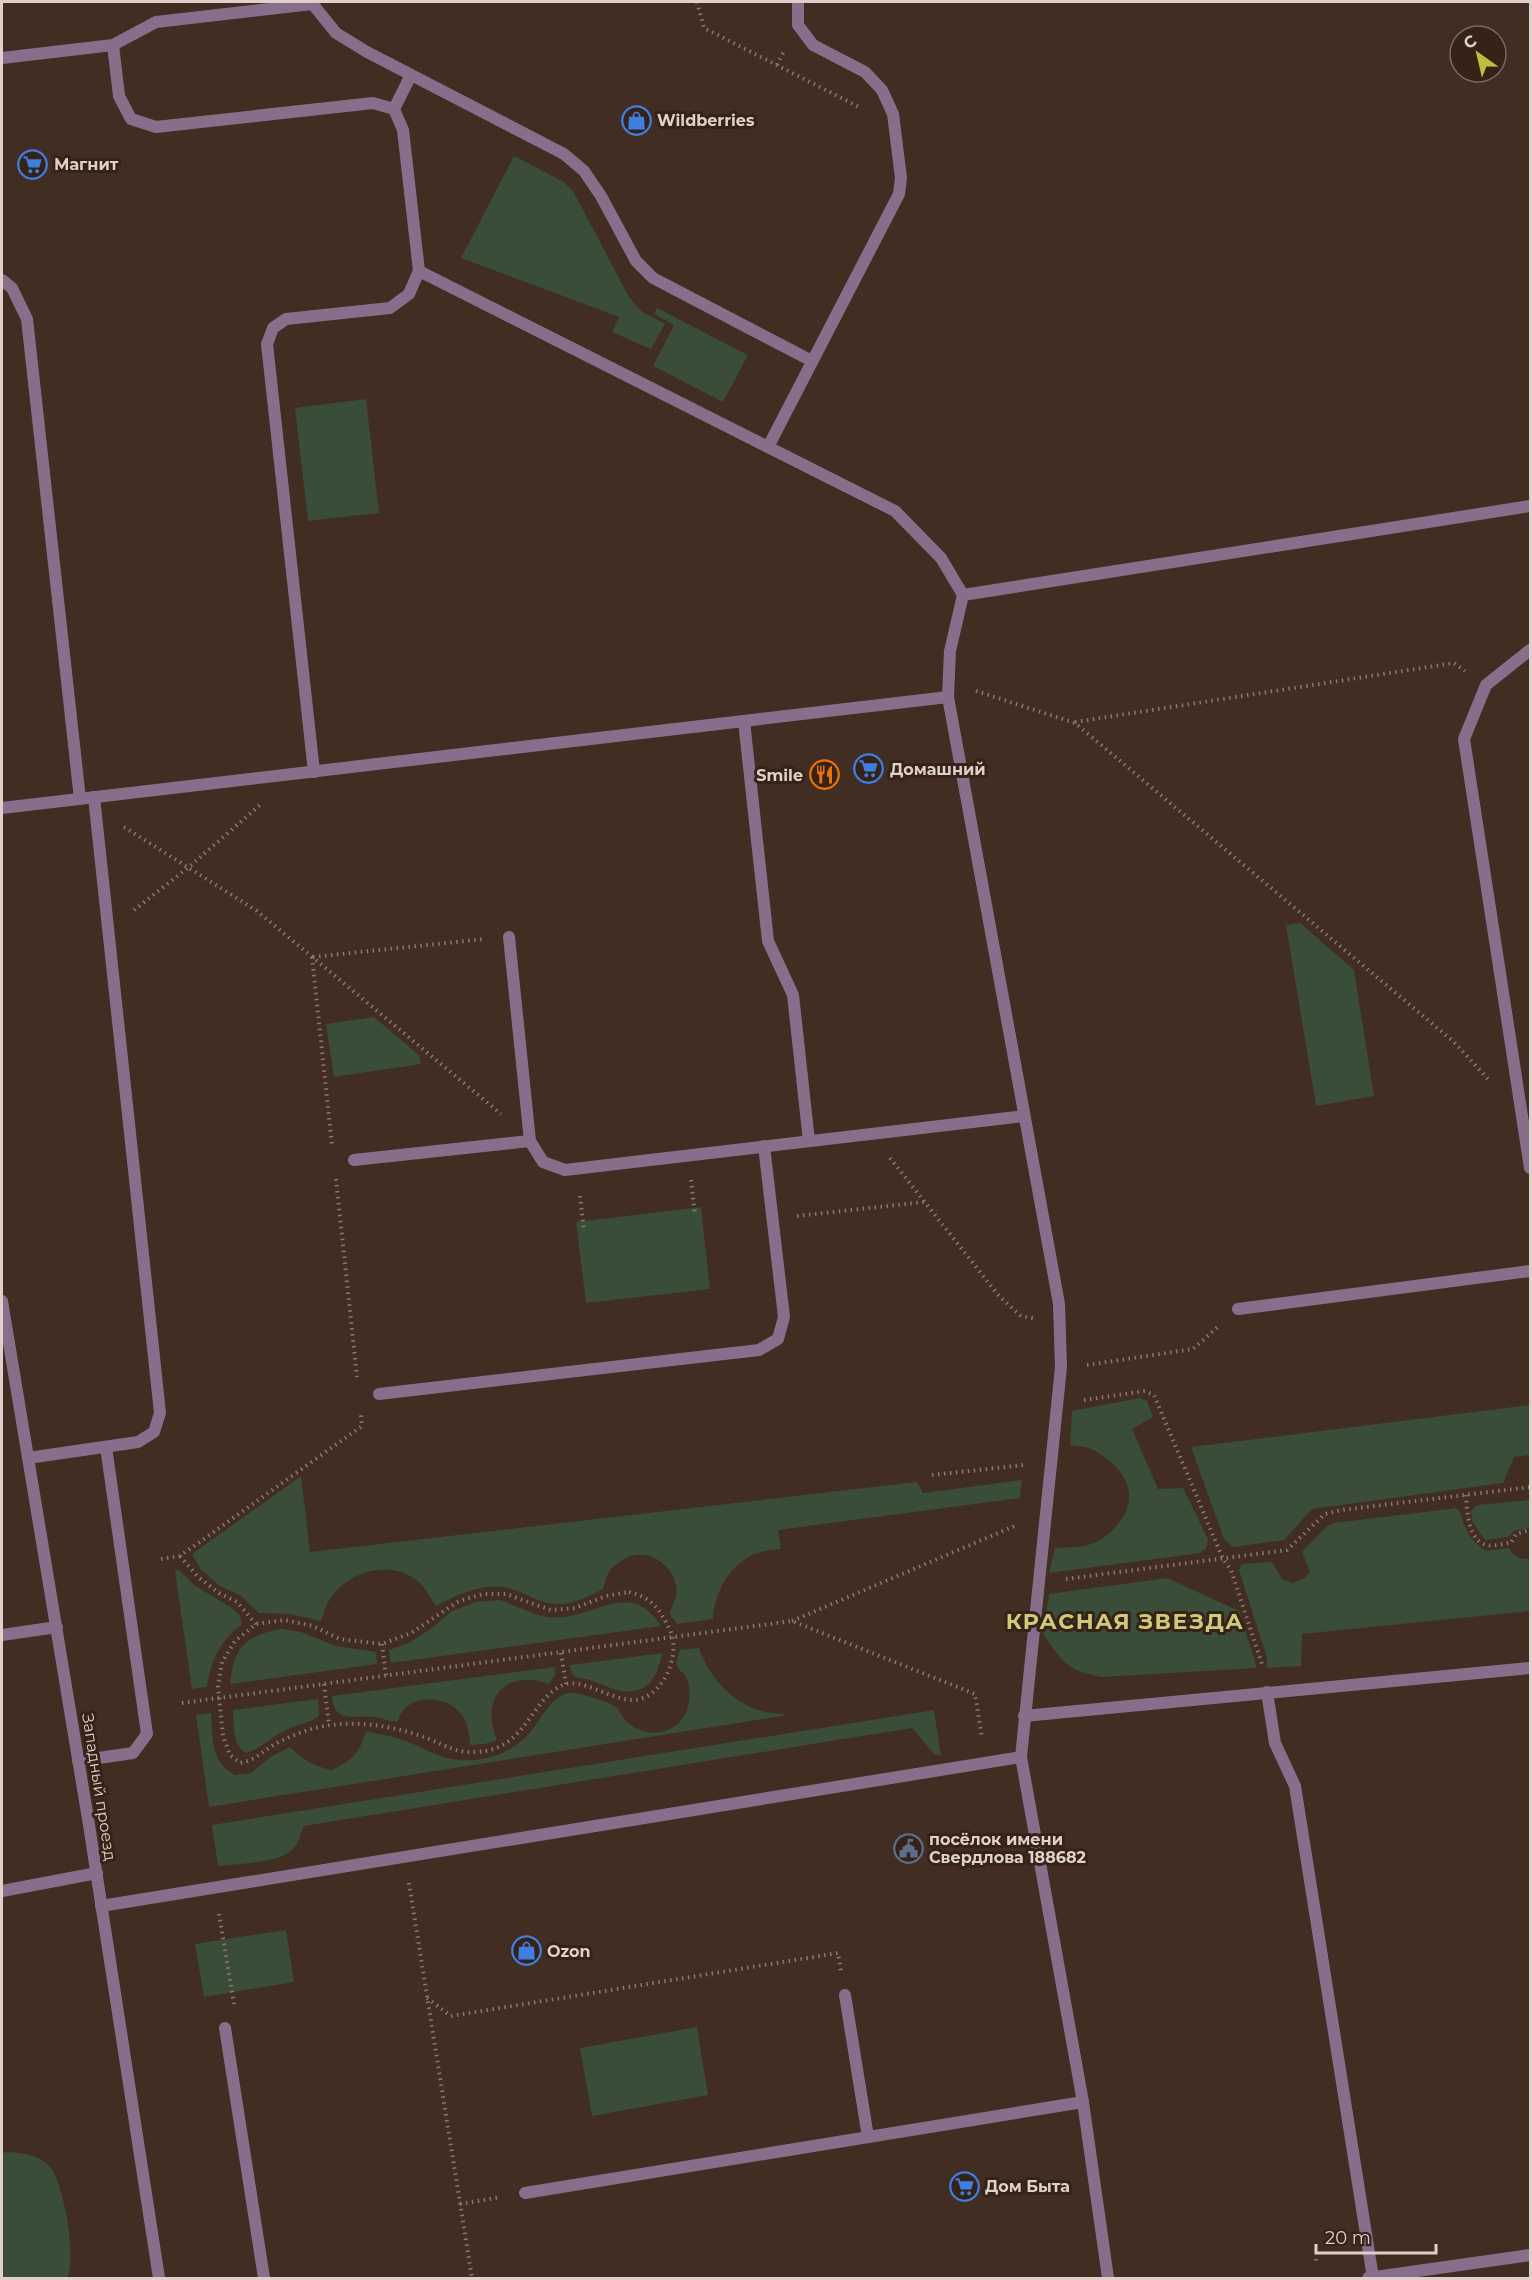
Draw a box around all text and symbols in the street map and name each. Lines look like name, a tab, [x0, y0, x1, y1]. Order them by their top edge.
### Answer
north arrow	[1448, 24, 1508, 84]
text: С	[1460, 31, 1480, 53]
shop icon: Wildberries	[620, 104, 652, 136]
place label: Wildberries	[657, 111, 755, 130]
supermarket icon: Магнит	[17, 148, 49, 180]
place label: Магнит	[54, 155, 119, 174]
supermarket icon: Домашний	[853, 753, 885, 785]
restaurant icon: Smile	[808, 759, 840, 791]
place label: Домашний	[890, 760, 986, 779]
place label: Smile	[756, 766, 803, 785]
district label: КРАСНАЯ ЗВЕЗДА	[1006, 1608, 1244, 1635]
street label: Западный проезд	[78, 1712, 120, 1862]
place label: посёлок имени Свердлова 188682	[929, 1830, 1086, 1867]
public building icon: посёлок имени Свердлова 188682	[892, 1832, 924, 1864]
shop icon: Ozon	[510, 1935, 542, 1967]
place label: Ozon	[547, 1942, 591, 1961]
supermarket icon: Дом Быта	[948, 2170, 980, 2202]
place label: Дом Быта	[985, 2177, 1070, 2196]
scale bar	[1316, 2217, 1436, 2255]
text: 20 m	[1325, 2227, 1371, 2249]

